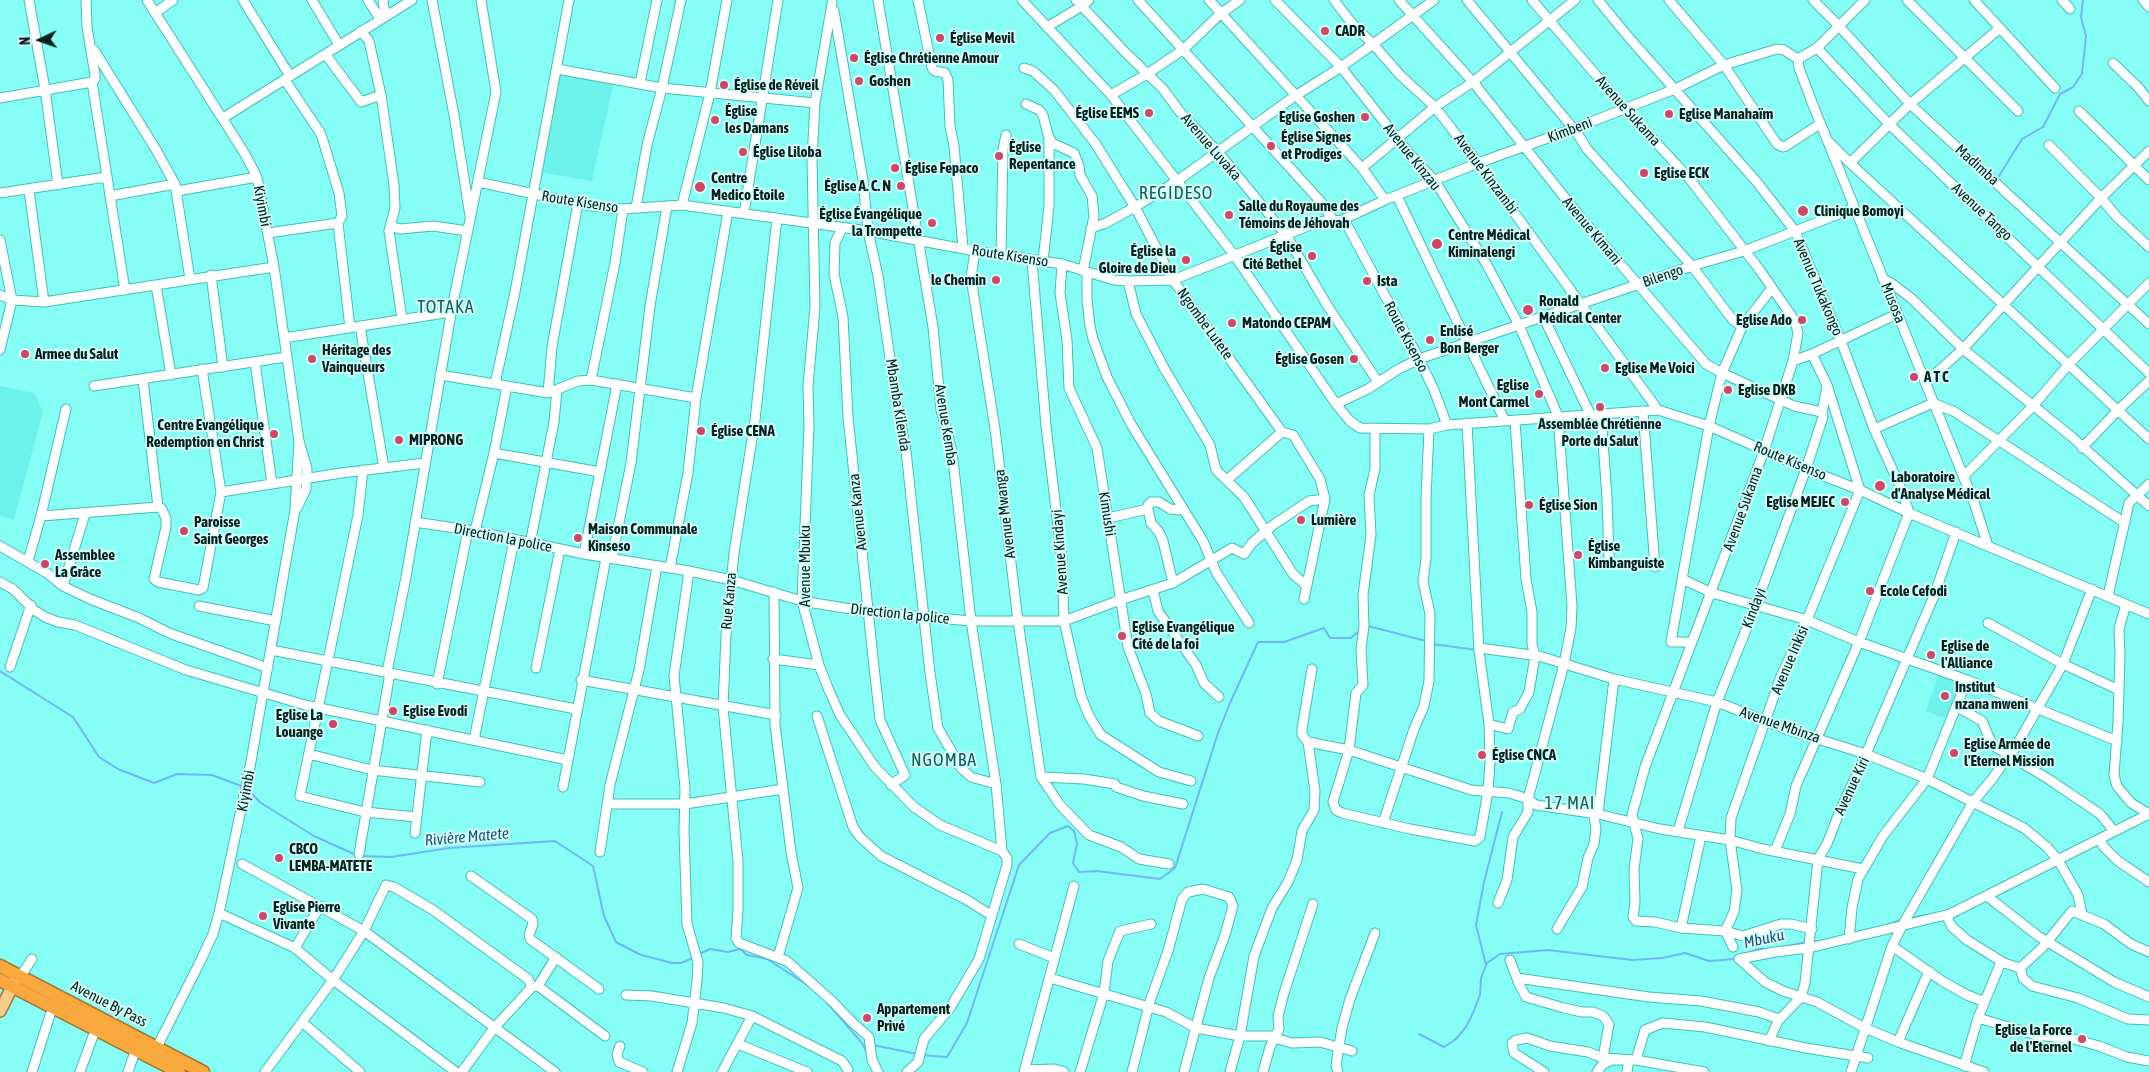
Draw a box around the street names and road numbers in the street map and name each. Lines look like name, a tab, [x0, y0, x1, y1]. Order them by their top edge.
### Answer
street label: Avenue Sukama	[1592, 72, 1664, 150]
street label: Avenue Luvaka	[1177, 110, 1245, 184]
street label: Kimbeni	[1545, 113, 1595, 147]
street label: Avenue Kinzau	[1379, 120, 1445, 194]
street label: Avenue Kinzambi	[1450, 130, 1522, 218]
street label: Madimba	[1951, 141, 2003, 189]
street label: Avenue Tango	[1948, 179, 2016, 245]
street label: Kiyimbi	[249, 184, 275, 228]
street label: Route Kisenso	[540, 187, 620, 217]
street label: Avenue Kimani	[1558, 193, 1626, 269]
street label: Avenue Tukakongo	[1789, 236, 1847, 338]
street label: Route Kisenso	[970, 241, 1050, 271]
street label: Bilengo	[1640, 261, 1686, 291]
street label: Musosa	[1877, 280, 1909, 326]
street label: Ngombe Lutete	[1173, 285, 1237, 363]
street label: Route Kisenso	[1380, 299, 1432, 375]
street label: Mbamba Kilenda	[882, 357, 914, 453]
street label: Avenue Kemba	[931, 383, 961, 467]
street label: Route Kisenso	[1751, 438, 1829, 484]
street label: Avenue Sukama	[1719, 464, 1767, 554]
street label: Avenue Mwanga	[991, 468, 1019, 560]
street label: Avenue Kanza	[845, 473, 871, 551]
street label: Kimushi	[1095, 490, 1119, 538]
street label: Avenue Kindayi	[1048, 509, 1072, 595]
street label: Direction la police	[452, 520, 554, 556]
street label: Avenue Mbuku	[796, 525, 814, 607]
street label: Rue Kanza	[718, 572, 740, 630]
street label: Kindayi	[1738, 585, 1770, 631]
street label: Direction la police	[850, 600, 950, 628]
street label: Avenue Inkisi	[1767, 623, 1813, 697]
street label: Avenue Mbinza	[1737, 703, 1823, 747]
street label: Avenue Kiri	[1831, 754, 1873, 818]
street label: Kiyimbi	[233, 769, 259, 813]
street label: Avenue By Pass	[68, 977, 150, 1031]

